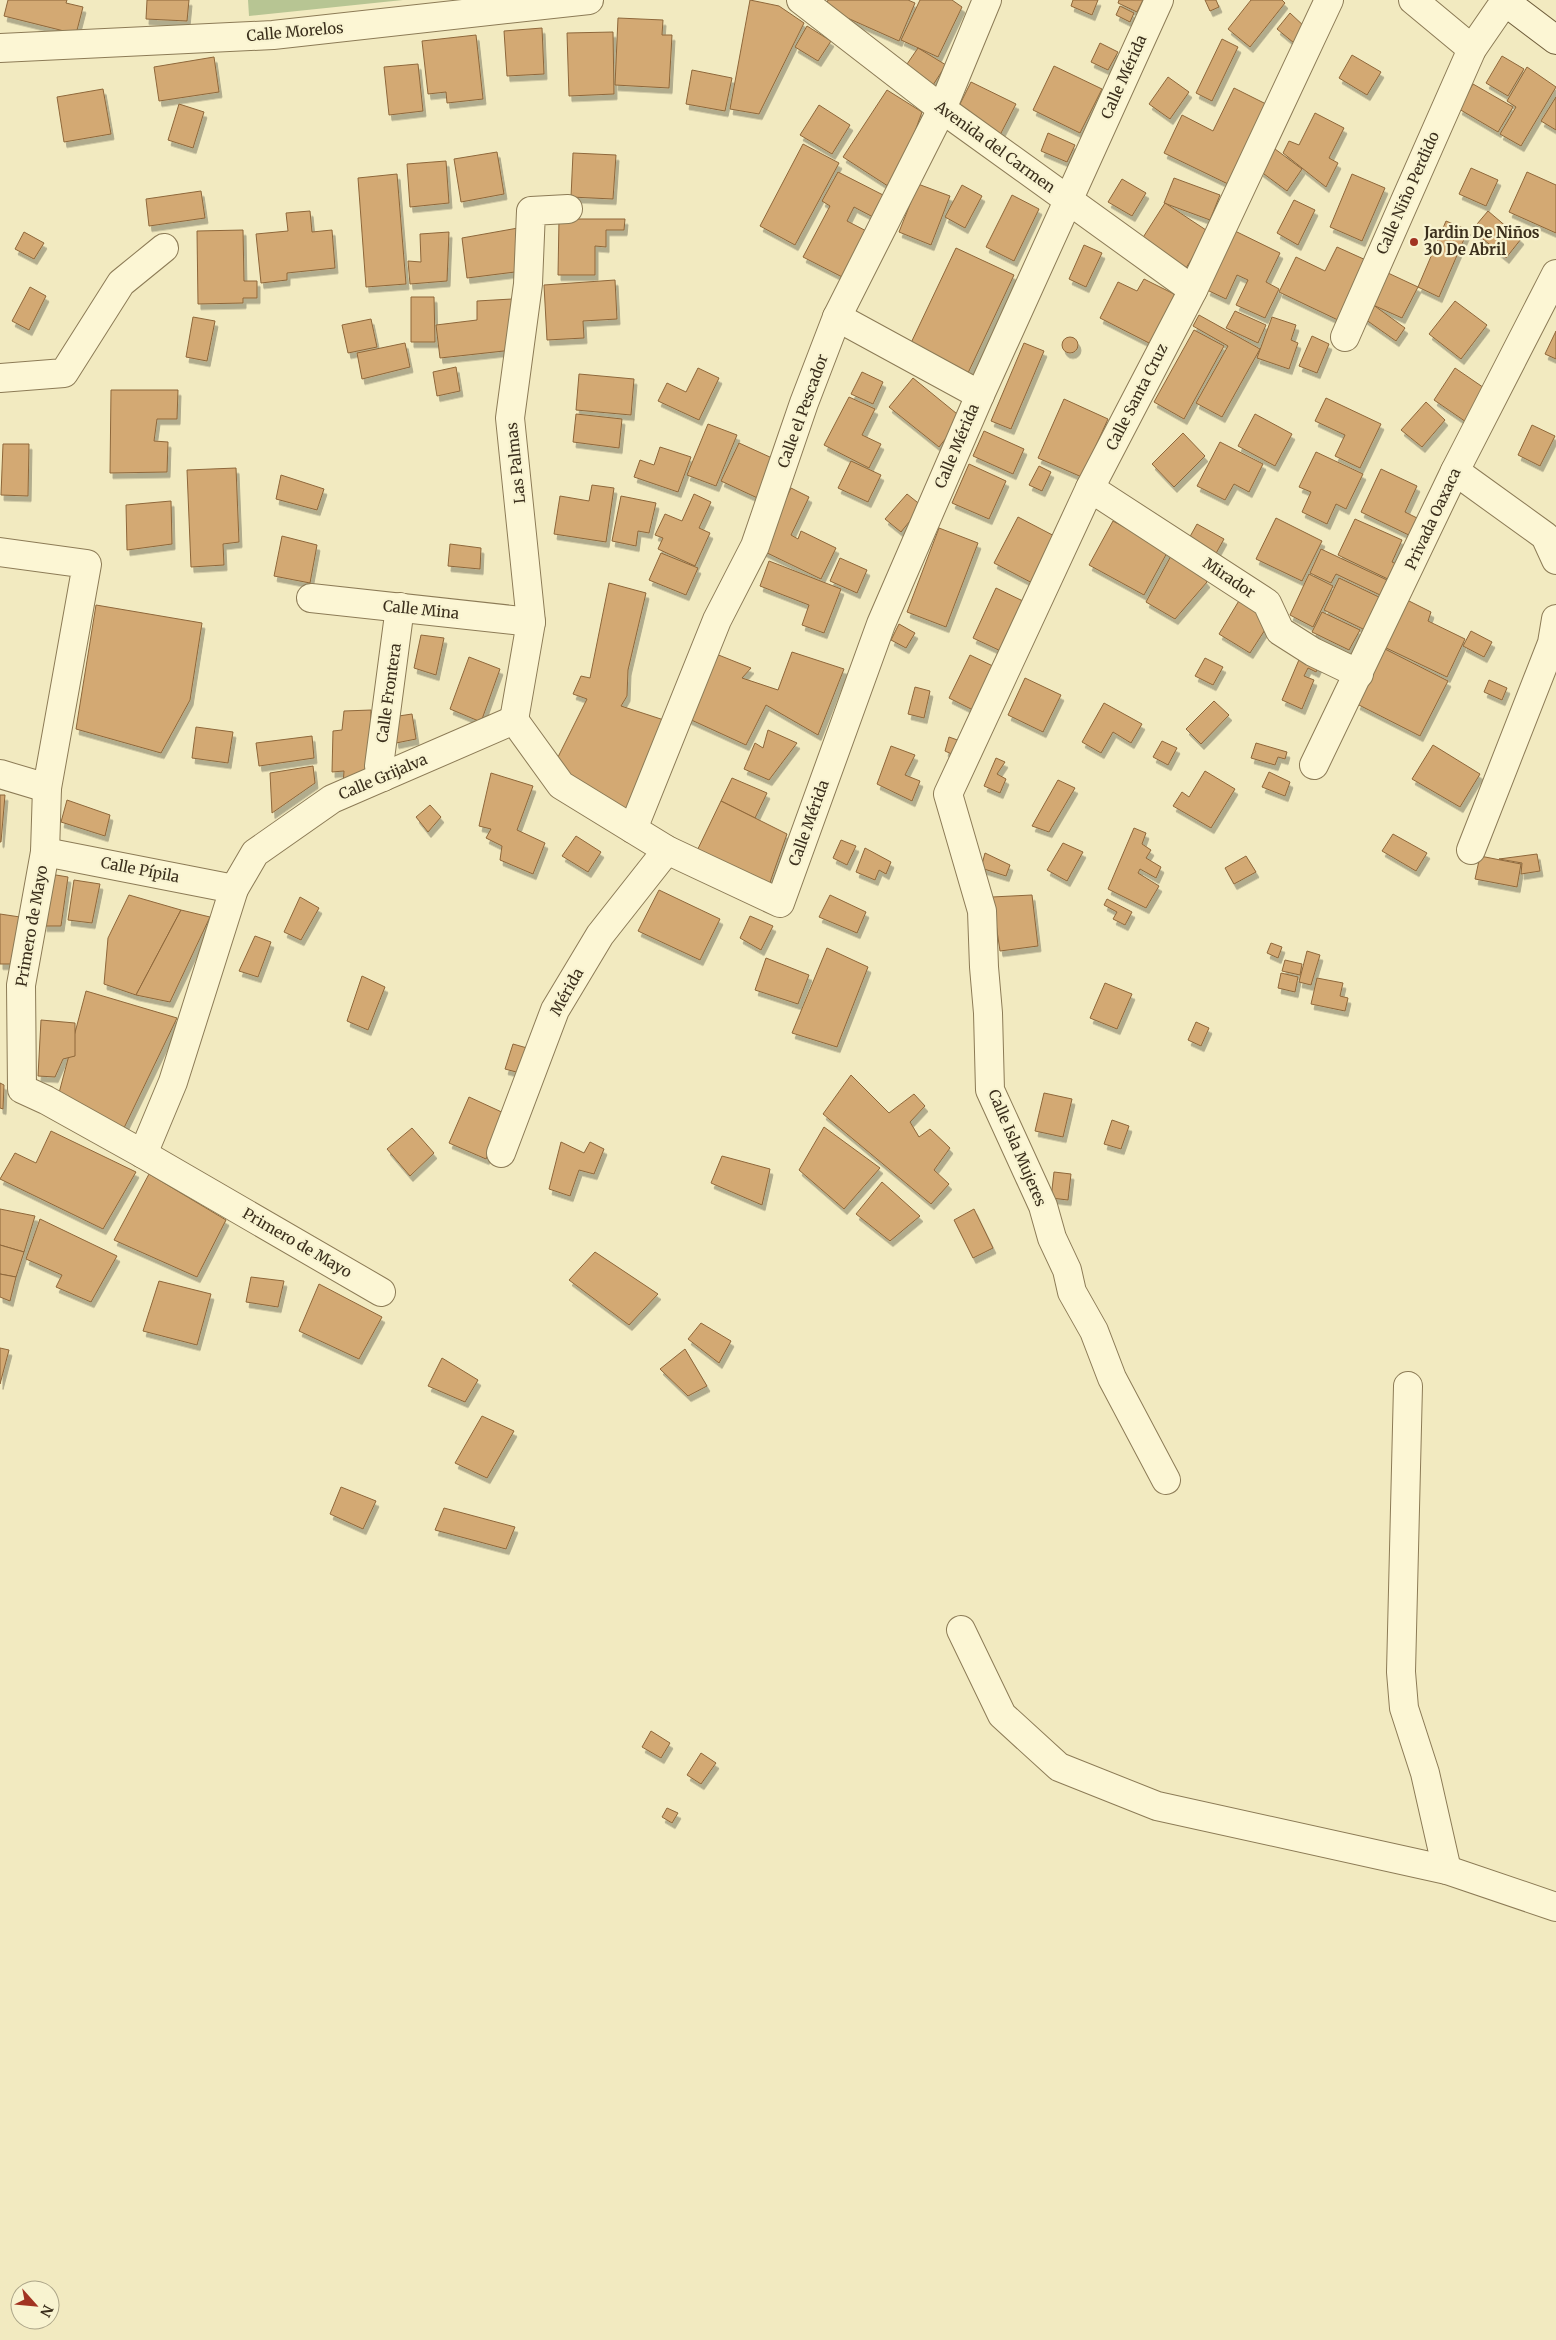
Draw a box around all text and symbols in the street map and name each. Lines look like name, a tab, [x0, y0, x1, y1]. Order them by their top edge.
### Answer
street label: Calle Morelos	[246, 18, 344, 45]
street label: Calle Mérida	[1097, 32, 1151, 122]
street label: Avenida del Carmen	[931, 96, 1059, 197]
street label: Calle Niño Perdido	[1372, 128, 1443, 257]
place label: Jardin De Niños 30 De Abril	[1423, 223, 1540, 259]
marker: Jardin De Niños 30 De Abril	[1408, 236, 1420, 248]
street label: Calle Santa Cruz	[1102, 340, 1172, 453]
street label: Calle el Pescador	[773, 351, 832, 470]
street label: Calle Mérida	[930, 401, 983, 491]
street label: Las Palmas	[502, 422, 529, 505]
street label: Privada Oaxaca	[1401, 465, 1464, 573]
street label: Mirador	[1200, 553, 1259, 602]
street label: Calle Mina	[382, 596, 460, 623]
street label: Calle Frontera	[372, 642, 405, 744]
street label: Calle Grijalva	[336, 749, 430, 804]
street label: Calle Mérida	[784, 777, 833, 868]
street label: Calle Pípila	[99, 853, 181, 886]
street label: Primero de Mayo	[11, 863, 52, 988]
street label: Mérida	[546, 965, 587, 1019]
street label: Calle Isla Mujeres	[984, 1086, 1051, 1209]
street label: Primero de Mayo	[239, 1204, 356, 1282]
north arrow	[10, 2280, 60, 2330]
text: N	[36, 2302, 57, 2320]

